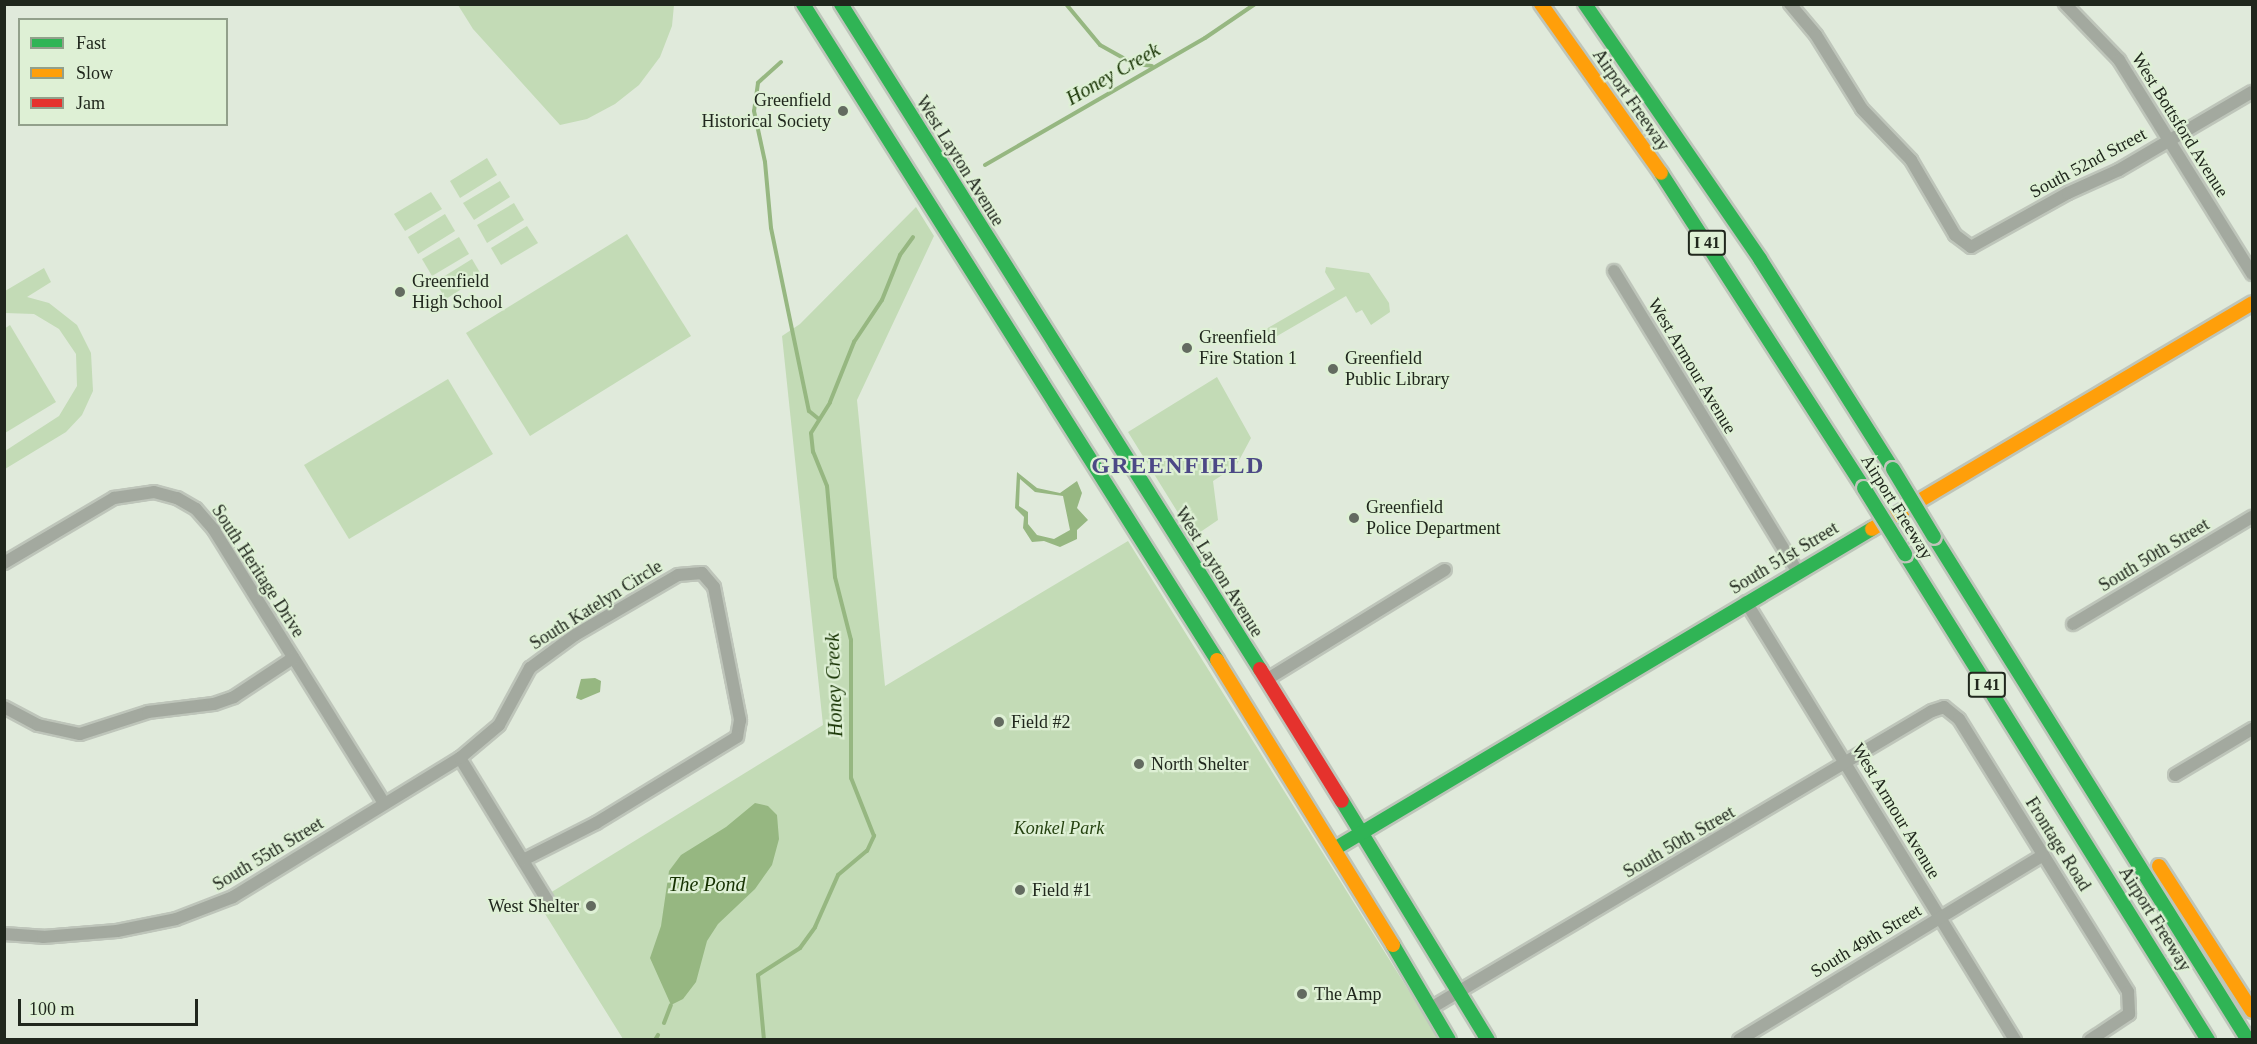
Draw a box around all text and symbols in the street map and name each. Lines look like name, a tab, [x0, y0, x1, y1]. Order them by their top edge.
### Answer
legend	[18, 18, 228, 126]
text: Fast	[76, 33, 106, 53]
water label: Honey Creek	[1062, 38, 1164, 110]
street label: Airport Freeway	[1588, 45, 1674, 155]
street label: West Bottsford Avenue	[2127, 48, 2233, 202]
text: Slow	[76, 63, 113, 83]
place label: Greenfield Historical Society	[702, 90, 831, 132]
street label: West Layton Avenue	[911, 92, 1009, 230]
text: Jam	[76, 93, 105, 113]
marker: Greenfield Historical Society	[836, 104, 850, 118]
street label: South 52nd Street	[2026, 123, 2150, 203]
road number: I 41	[1688, 230, 1726, 256]
place label: Greenfield High School	[412, 271, 503, 314]
marker: Greenfield High School	[393, 285, 407, 299]
street label: West Armour Avenue	[1643, 294, 1741, 438]
place label: Greenfield Fire Station 1	[1199, 327, 1297, 370]
marker: Greenfield Fire Station 1	[1180, 341, 1194, 355]
place label: Greenfield Public Library	[1345, 348, 1449, 391]
marker: Greenfield Public Library	[1326, 362, 1340, 376]
street label: Airport Freeway	[1856, 451, 1938, 563]
district label: GREENFIELD	[1091, 452, 1265, 480]
place label: Greenfield Police Department	[1366, 497, 1500, 540]
street label: South Heritage Drive	[207, 501, 309, 641]
street label: West Layton Avenue	[1170, 503, 1268, 641]
marker: Greenfield Police Department	[1347, 511, 1361, 525]
street label: South 50th Street	[2095, 514, 2213, 596]
street label: South 51st Street	[1726, 517, 1842, 599]
street label: South Katelyn Circle	[526, 556, 666, 654]
water label: Honey Creek	[820, 633, 848, 737]
road number: I 41	[1968, 672, 2006, 698]
place label: Field #2	[1011, 711, 1071, 733]
marker: Field #2	[992, 715, 1006, 729]
street label: West Armour Avenue	[1847, 739, 1945, 883]
place label: North Shelter	[1151, 753, 1248, 775]
marker: North Shelter	[1132, 757, 1146, 771]
street label: Frontage Road	[2021, 793, 2095, 895]
street label: South 50th Street	[1619, 801, 1739, 883]
street label: South 55th Street	[209, 813, 327, 895]
park label: Konkel Park	[1014, 817, 1104, 839]
street label: Airport Freeway	[2114, 863, 2196, 975]
water label: The Pond	[668, 872, 746, 896]
place label: Field #1	[1032, 879, 1092, 901]
marker: Field #1	[1013, 883, 1027, 897]
place label: West Shelter	[488, 895, 579, 917]
marker: West Shelter	[584, 899, 598, 913]
street label: South 49th Street	[1807, 900, 1925, 982]
place label: The Amp	[1314, 983, 1382, 1005]
scale bar	[21, 987, 201, 1025]
marker: The Amp	[1295, 987, 1309, 1001]
text: 100 m	[29, 999, 75, 1019]

